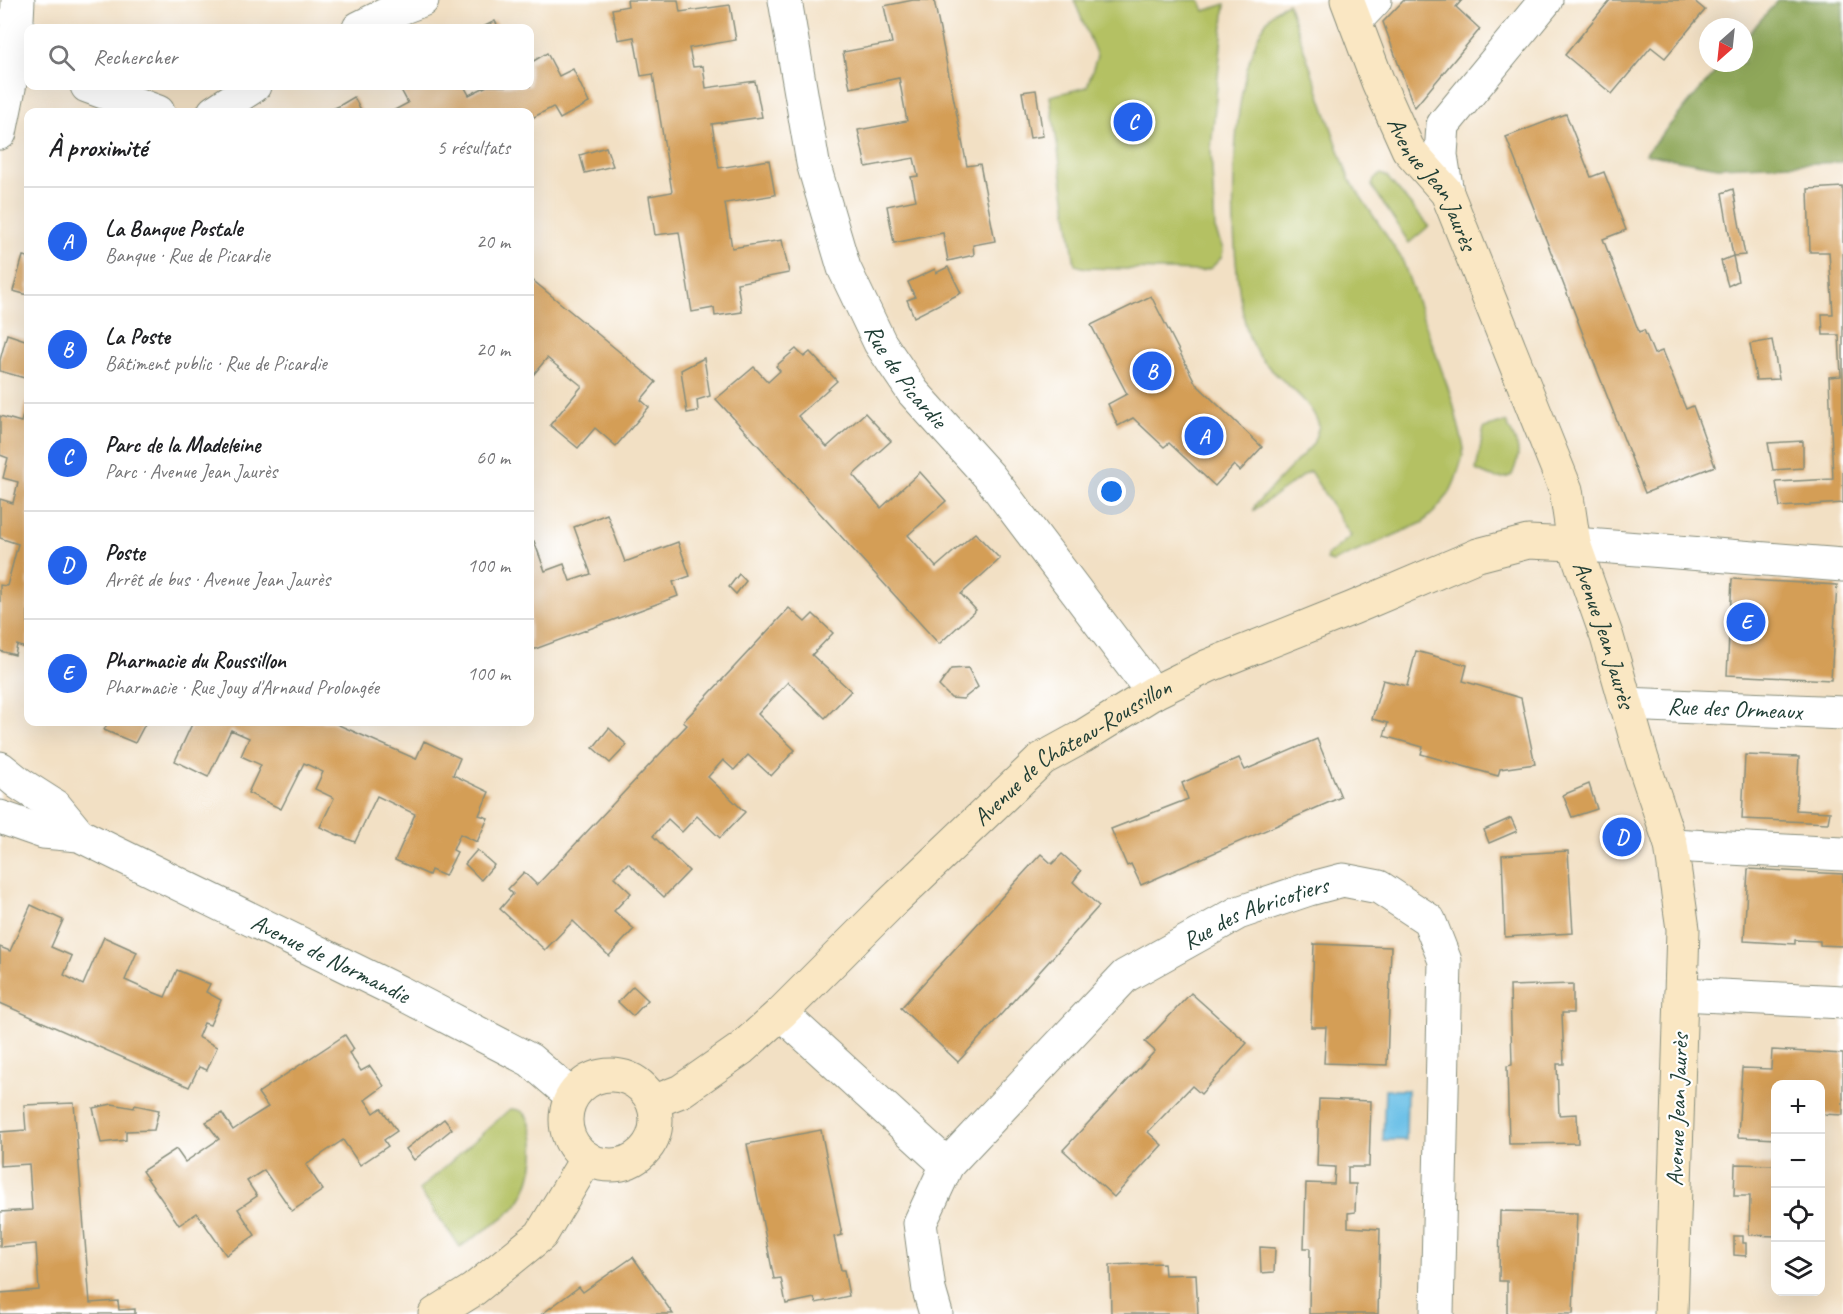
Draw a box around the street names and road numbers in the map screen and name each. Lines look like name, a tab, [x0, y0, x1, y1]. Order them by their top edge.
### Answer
street label: Avenue Jean Jaurès	[1381, 112, 1485, 257]
street label: Rue de Picardie	[858, 319, 955, 436]
street label: Avenue Jean Jaurès	[1566, 557, 1642, 714]
street label: Avenue de Château-Roussillon	[966, 671, 1176, 832]
street label: Rue des Ormeaux	[1667, 691, 1804, 726]
street label: Rue des Abricotiers	[1177, 869, 1333, 956]
street label: Avenue de Normandie	[247, 907, 417, 1011]
street label: Avenue Jean Jaurès	[1659, 1030, 1695, 1187]

